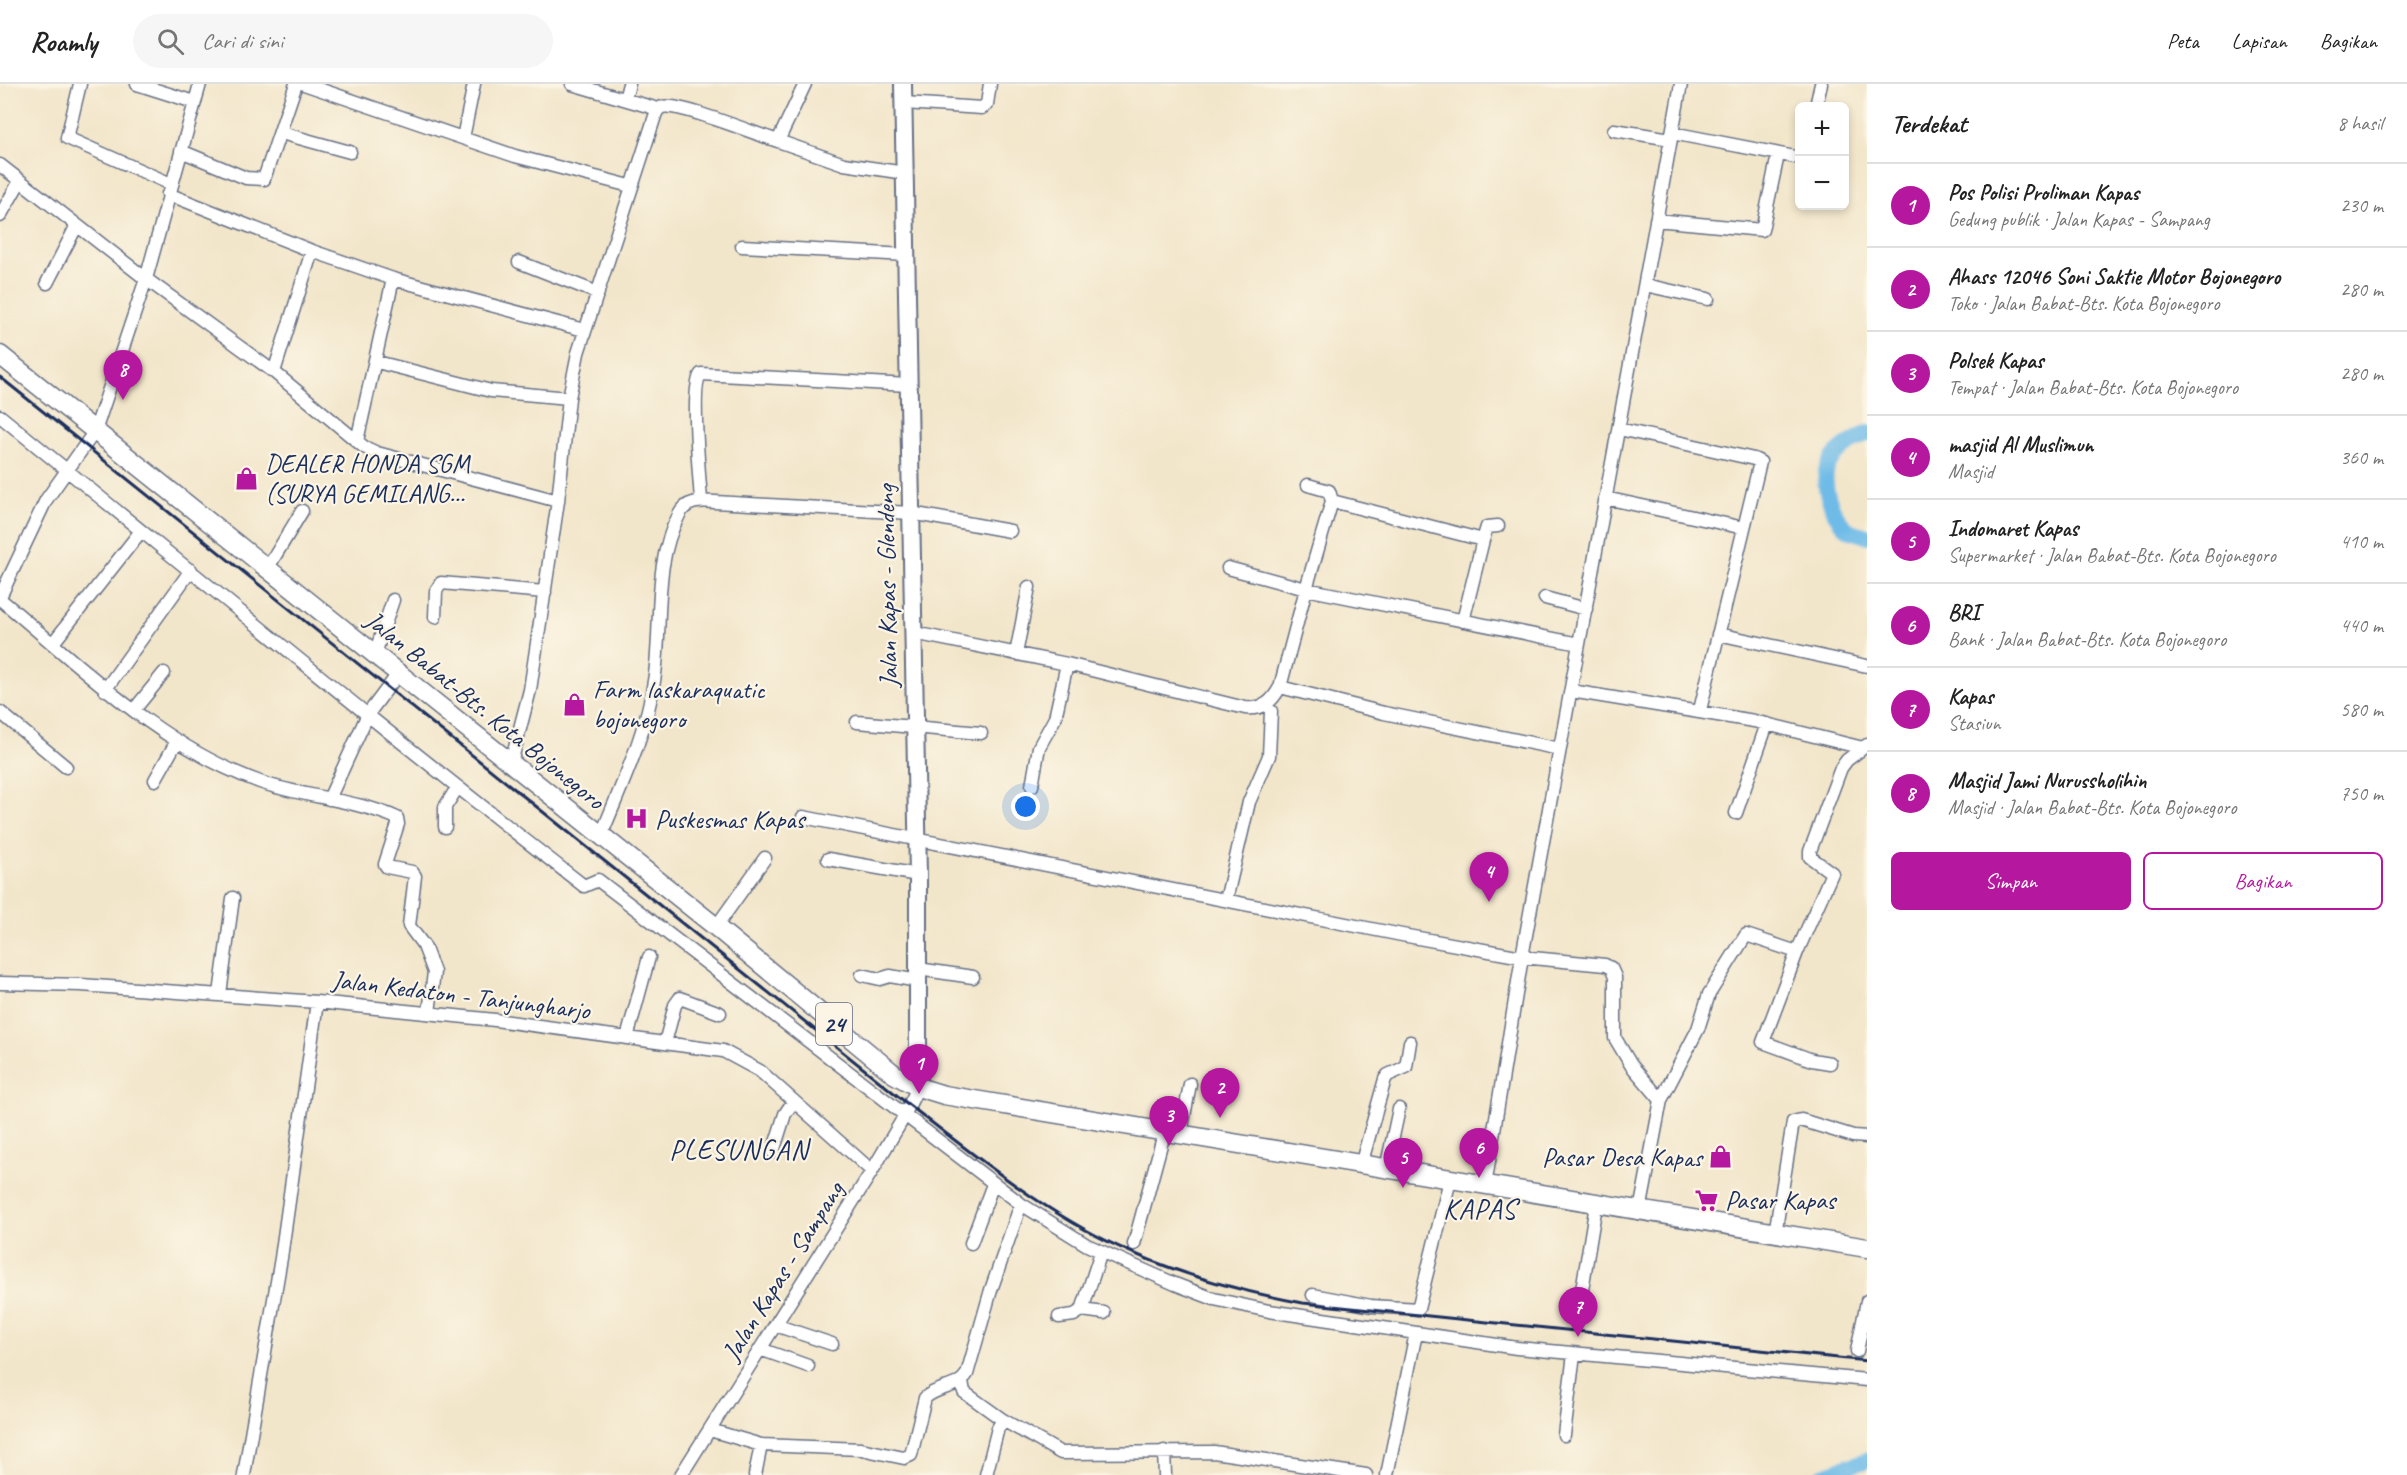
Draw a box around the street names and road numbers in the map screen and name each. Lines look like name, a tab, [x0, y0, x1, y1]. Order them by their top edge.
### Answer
street label: Jalan Kapas - Glendeng	[869, 483, 905, 690]
street label: Jalan Babat-Bts. Kota Bojonegoro	[357, 602, 613, 818]
street label: Jalan Kedaton - Tanjungharjo	[328, 963, 593, 1027]
road number: 24	[816, 1003, 852, 1045]
street label: Jalan Kapas - Sampang	[714, 1174, 852, 1368]

